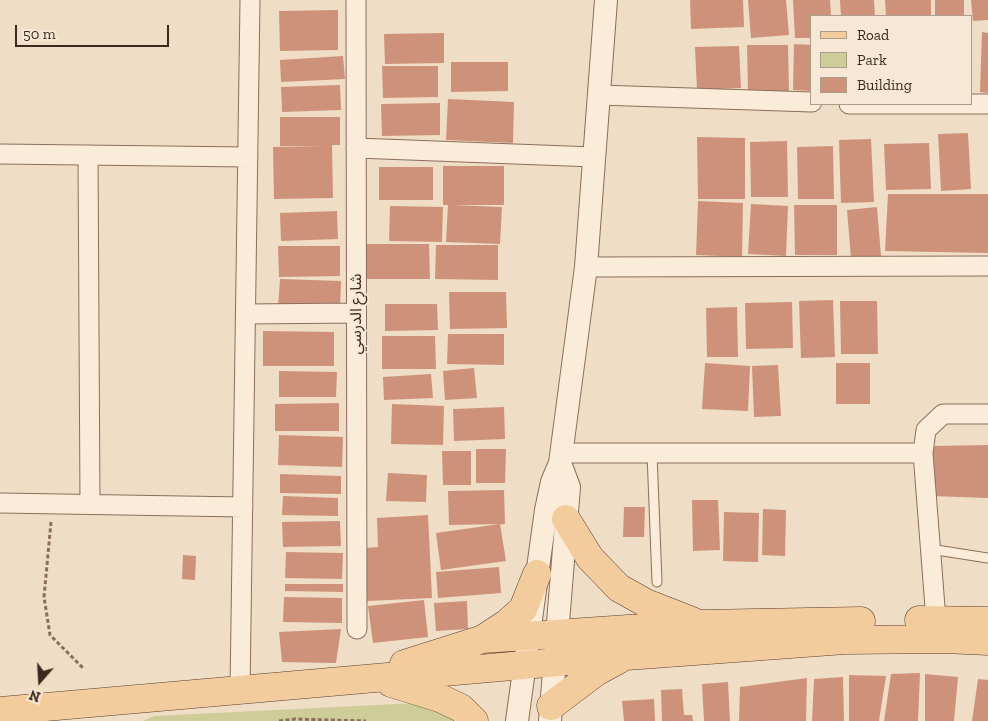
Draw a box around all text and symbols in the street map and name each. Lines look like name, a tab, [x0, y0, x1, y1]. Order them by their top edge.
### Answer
scale bar	[18, 15, 171, 47]
legend	[810, 15, 973, 105]
text: 50 m	[23, 25, 56, 43]
text: Road	[857, 26, 889, 44]
text: Park	[857, 51, 887, 69]
text: Building	[857, 76, 912, 94]
street label: شارع الدرسي	[346, 273, 366, 355]
north arrow	[15, 656, 65, 706]
text: N	[27, 686, 43, 705]

